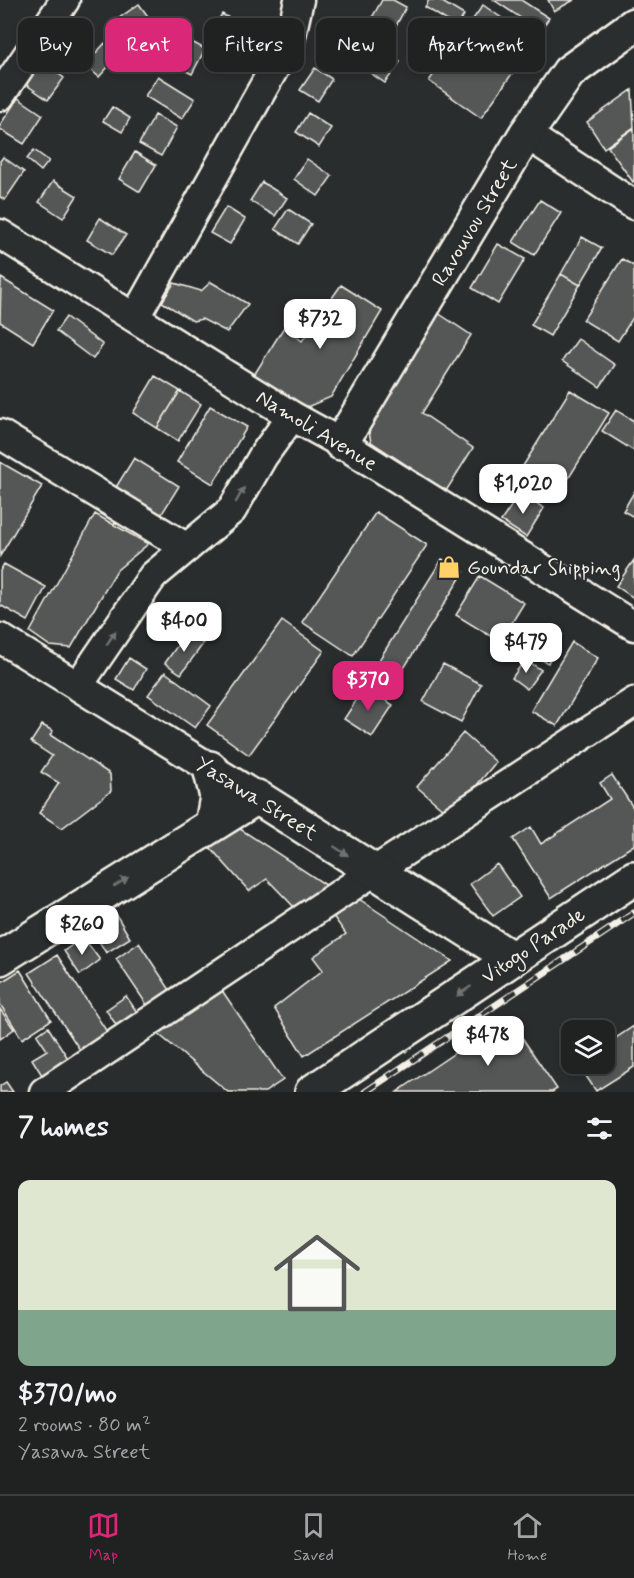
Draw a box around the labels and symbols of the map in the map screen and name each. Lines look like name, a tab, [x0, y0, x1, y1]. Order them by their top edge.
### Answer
street label: Ravouvou Street	[426, 153, 524, 292]
pin: $732	[284, 299, 356, 350]
street label: Namoli Avenue	[251, 384, 382, 478]
pin: $1,020	[474, 464, 572, 515]
one-way arrow	[235, 487, 246, 503]
shop icon: Goundar Shipping	[436, 554, 462, 580]
place label: Goundar Shipping	[467, 554, 621, 582]
pin: $400	[148, 602, 220, 653]
pin: $479	[490, 623, 562, 674]
one-way arrow	[105, 630, 116, 646]
pin: $370	[332, 661, 404, 712]
street label: Yasawa Street	[190, 750, 323, 848]
one-way arrow	[333, 845, 349, 856]
one-way arrow	[113, 877, 129, 888]
street label: Vitogo Parade	[476, 901, 592, 992]
pin: $260	[46, 905, 118, 956]
one-way arrow	[457, 985, 473, 997]
pin: $478	[452, 1016, 524, 1067]

